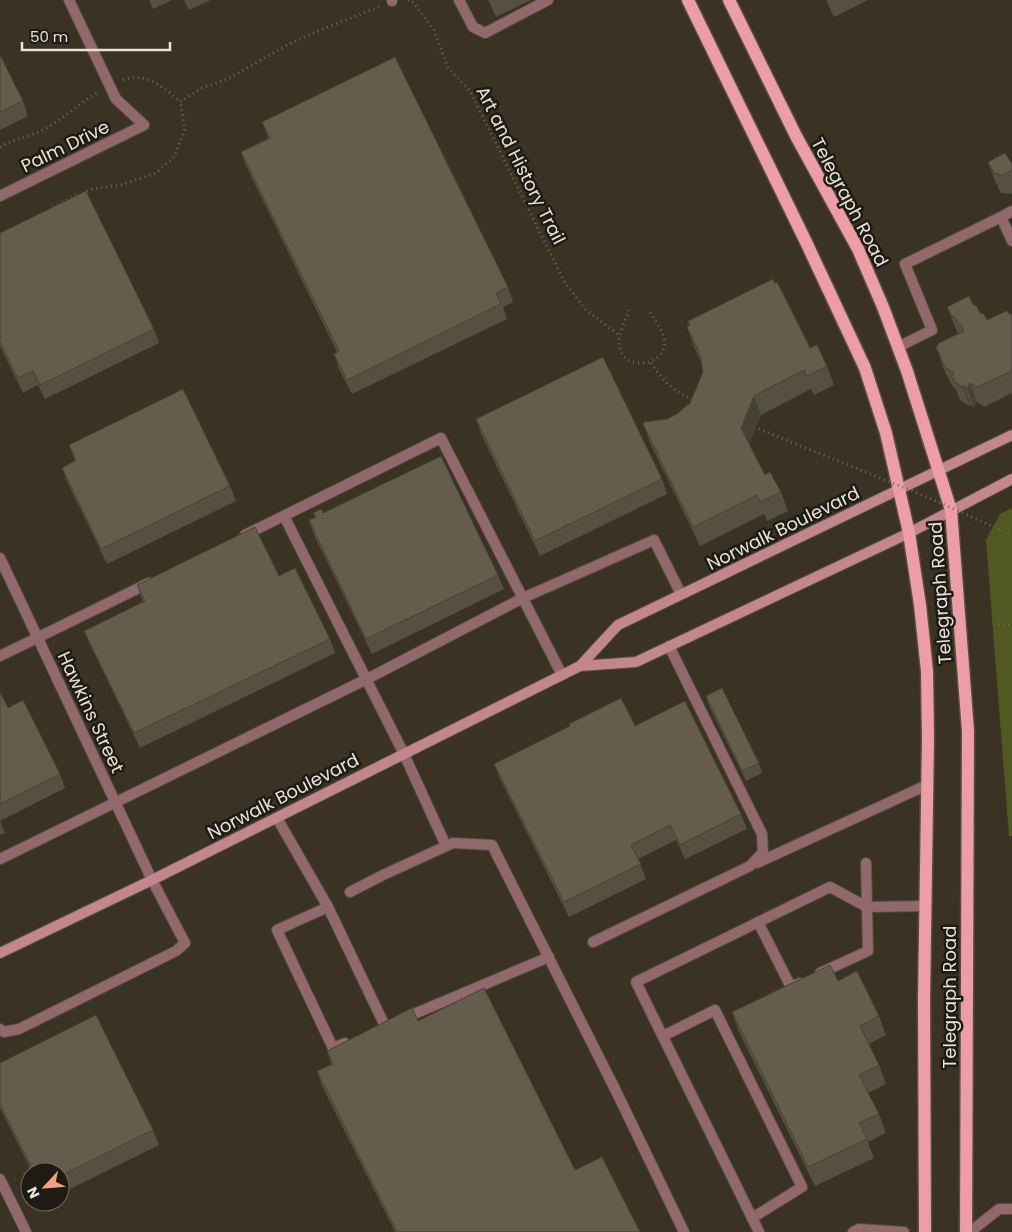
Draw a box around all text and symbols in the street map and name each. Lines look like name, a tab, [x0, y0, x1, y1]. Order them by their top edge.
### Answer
scale bar	[22, 20, 170, 52]
text: 50 m	[30, 26, 68, 47]
street label: Art and History Trail	[470, 82, 572, 248]
street label: Palm Drive	[17, 114, 113, 178]
street label: Telegraph Road	[805, 133, 895, 271]
street label: Norwalk Boulevard	[702, 480, 864, 576]
street label: Telegraph Road	[923, 521, 957, 665]
street label: Hawkins Street	[52, 647, 130, 777]
street label: Norwalk Boulevard	[203, 747, 363, 845]
street label: Telegraph Road	[937, 926, 962, 1068]
north arrow	[20, 1162, 70, 1212]
text: N	[22, 1184, 45, 1202]

